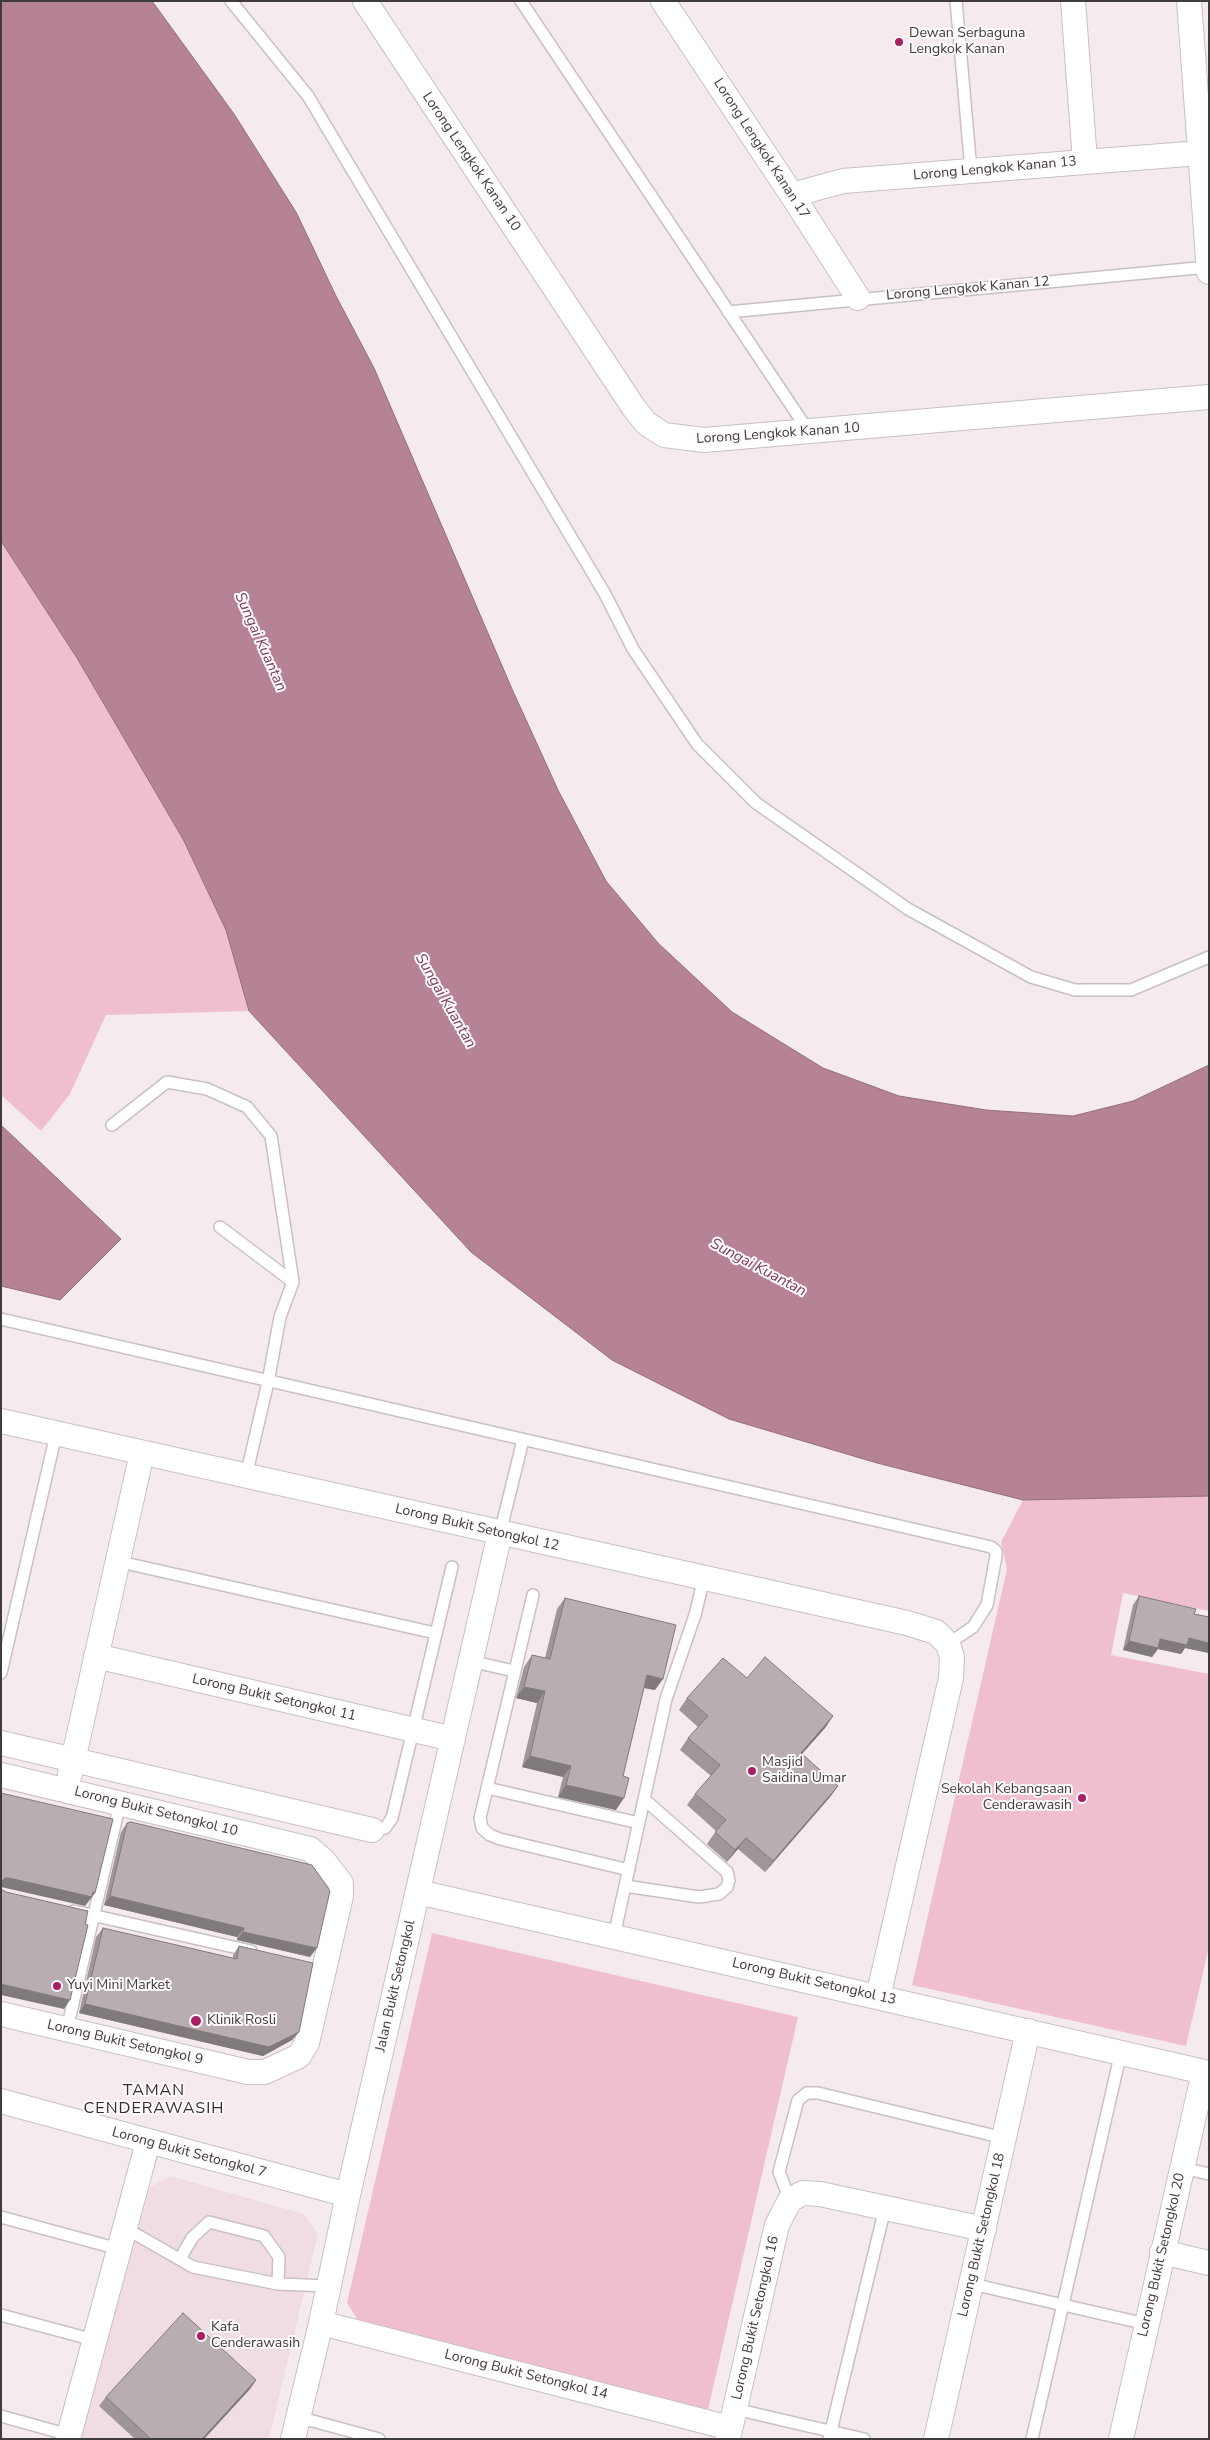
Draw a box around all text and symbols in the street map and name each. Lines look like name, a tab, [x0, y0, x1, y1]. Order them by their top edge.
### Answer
place label: Dewan Serbaguna Lengkok Kanan	[909, 26, 1025, 58]
marker: Dewan Serbaguna Lengkok Kanan	[893, 36, 905, 48]
street label: Lorong Lengkok Kanan 17	[709, 76, 813, 222]
street label: Lorong Lengkok Kanan 10	[418, 89, 524, 235]
street label: Lorong Lengkok Kanan 13	[913, 153, 1077, 185]
street label: Lorong Lengkok Kanan 12	[886, 273, 1050, 305]
street label: Lorong Lengkok Kanan 10	[696, 420, 860, 448]
water label: Sungai Kuantan	[230, 590, 290, 694]
water label: Sungai Kuantan	[411, 951, 479, 1051]
water label: Sungai Kuantan	[707, 1235, 809, 1301]
street label: Lorong Bukit Setongkol 12	[393, 1501, 561, 1555]
street label: Lorong Bukit Setongkol 11	[190, 1671, 358, 1725]
place label: Masjid Saidina Umar	[762, 1755, 846, 1788]
marker: Masjid Saidina Umar	[746, 1765, 758, 1777]
place label: Sekolah Kebangsaan Cenderawasih	[941, 1782, 1072, 1814]
street label: Lorong Bukit Setongkol 10	[73, 1784, 239, 1840]
marker: Sekolah Kebangsaan Cenderawasih	[1076, 1792, 1088, 1804]
street label: Jalan Bukit Setongkol	[373, 1918, 419, 2054]
street label: Lorong Bukit Setongkol 13	[730, 1955, 898, 2009]
place label: Yuyi Mini Market	[67, 1978, 170, 1994]
marker: Yuyi Mini Market	[51, 1980, 63, 1992]
place label: Klinik Rosli	[207, 2013, 276, 2029]
marker: Klinik Rosli	[189, 2014, 203, 2028]
street label: Lorong Bukit Setongkol 9	[45, 2017, 205, 2069]
district label: TAMAN CENDERAWASIH	[82, 2081, 226, 2119]
street label: Lorong Bukit Setongkol 7	[110, 2124, 268, 2182]
street label: Lorong Bukit Setongkol 18	[955, 2151, 1009, 2319]
street label: Lorong Bukit Setongkol 20	[1135, 2171, 1189, 2339]
street label: Lorong Bukit Setongkol 16	[729, 2234, 783, 2402]
place label: Kafa Cenderawasih	[211, 2320, 300, 2352]
marker: Kafa Cenderawasih	[195, 2330, 207, 2342]
street label: Lorong Bukit Setongkol 14	[443, 2347, 609, 2403]

